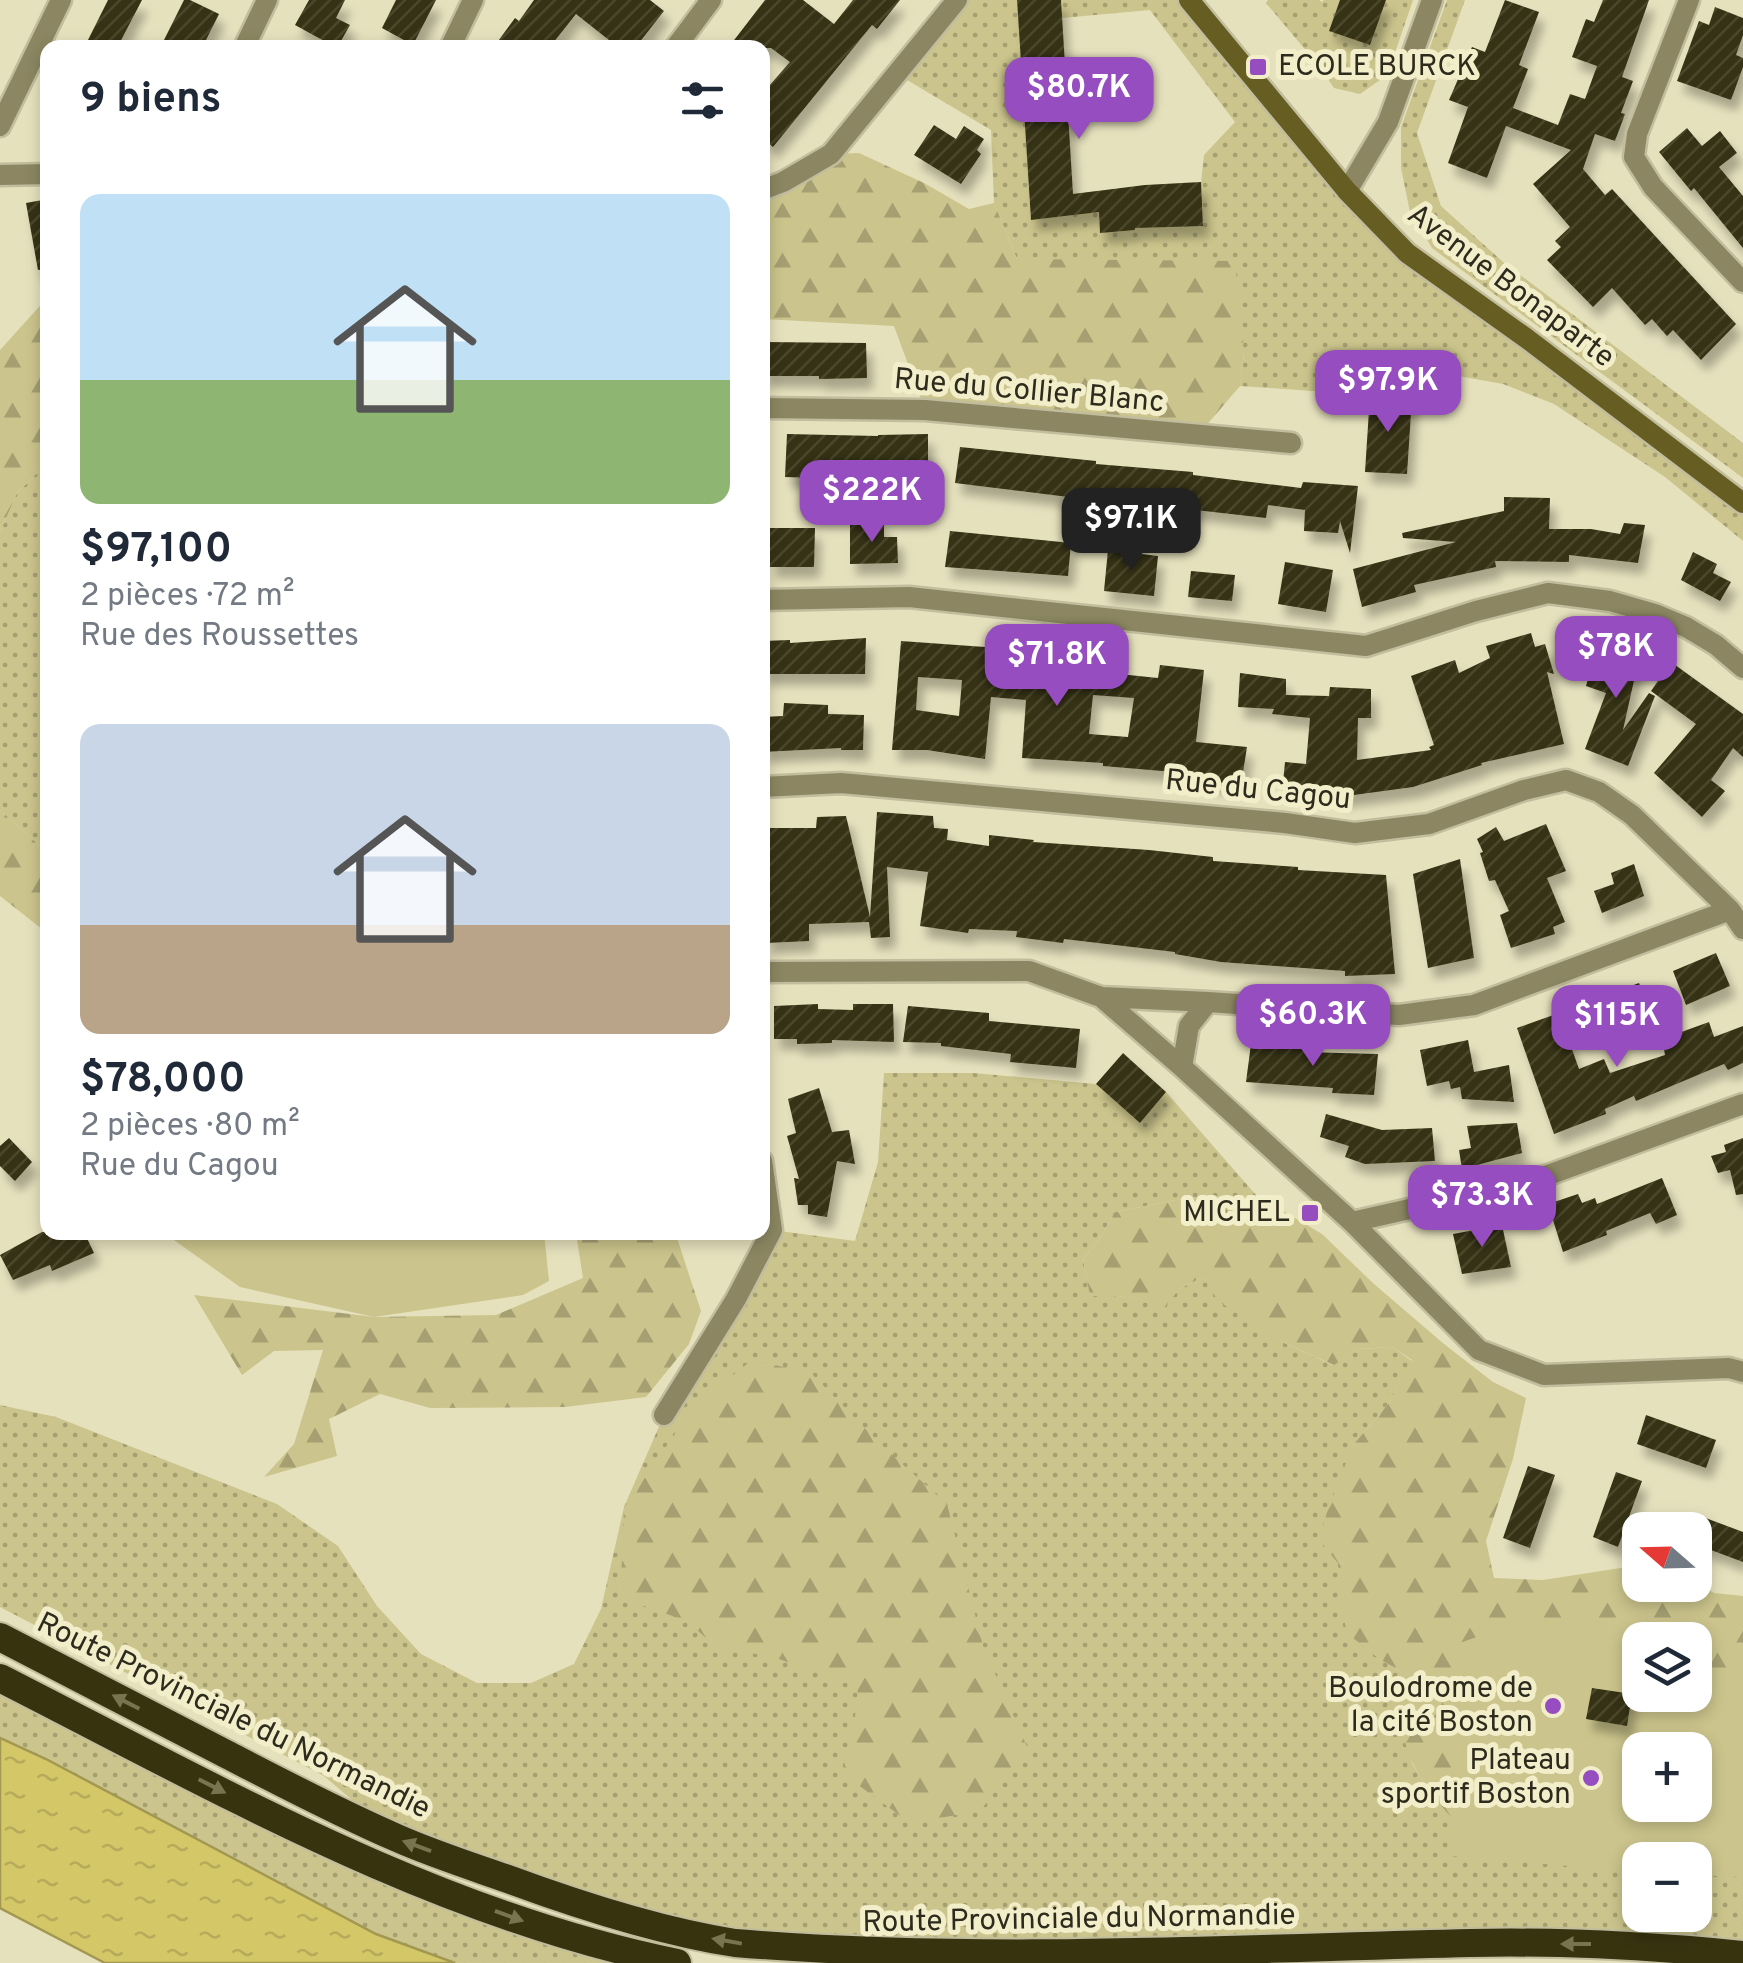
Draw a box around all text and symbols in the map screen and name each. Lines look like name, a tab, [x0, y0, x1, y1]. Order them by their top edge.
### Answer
place label: ECOLE BURCK	[1278, 49, 1476, 86]
marker: ECOLE BURCK	[1247, 56, 1269, 78]
pin: $80.7K	[998, 57, 1160, 142]
text: $80.7K	[1027, 69, 1131, 109]
icon: filters	[675, 73, 730, 128]
text: 9 biens	[80, 74, 222, 127]
street label: Avenue Bonaparte	[1399, 197, 1621, 377]
icon: home	[315, 259, 495, 439]
pin: $97.9K	[1307, 350, 1469, 435]
street label: Rue du Collier Blanc	[892, 362, 1166, 422]
text: $97.9K	[1337, 362, 1439, 402]
pin: $222K	[802, 460, 942, 545]
text: $222K	[822, 472, 922, 512]
pin: $97.1K	[1050, 488, 1212, 573]
text: $97.1K	[1084, 500, 1178, 540]
text: $97,100	[80, 524, 232, 577]
text: 2 pièces · 72 m²	[80, 577, 294, 617]
pin: $78K	[1557, 616, 1675, 701]
text: Rue des Roussettes	[80, 617, 359, 657]
pin: $71.8K	[976, 624, 1138, 709]
text: $78K	[1577, 628, 1655, 668]
text: $71.8K	[1007, 636, 1107, 676]
street label: Rue du Cagou	[1163, 763, 1353, 819]
icon: home	[315, 789, 495, 969]
pin: $60.3K	[1232, 984, 1394, 1069]
pin: $115K	[1547, 985, 1687, 1070]
text: $60.3K	[1258, 996, 1368, 1036]
text: $115K	[1573, 997, 1661, 1037]
text: $78,000	[80, 1054, 246, 1107]
text: 2 pièces · 80 m²	[80, 1107, 300, 1147]
text: Rue du Cagou	[80, 1147, 279, 1187]
pin: $73.3K	[1401, 1165, 1563, 1250]
text: $73.3K	[1430, 1177, 1534, 1217]
place label: MICHEL	[1183, 1195, 1290, 1232]
marker: MICHEL	[1299, 1202, 1321, 1224]
north arrow	[1622, 1512, 1712, 1602]
map controls	[1622, 1512, 1712, 1932]
street label: Route Provinciale du Normandie	[30, 1605, 436, 1829]
button: layers	[1622, 1622, 1712, 1712]
place label: Boulodrome de la cité Boston	[1328, 1671, 1533, 1742]
one-way arrow	[111, 1694, 140, 1711]
marker: Boulodrome de la cité Boston	[1542, 1695, 1564, 1717]
button: +	[1622, 1732, 1712, 1822]
place label: Plateau sportif Boston	[1381, 1743, 1571, 1814]
marker: Plateau sportif Boston	[1580, 1767, 1602, 1789]
one-way arrow	[197, 1777, 226, 1794]
one-way arrow	[402, 1838, 432, 1853]
button: −	[1622, 1842, 1712, 1932]
street label: Route Provinciale du Normandie	[862, 1898, 1296, 1942]
one-way arrow	[494, 1909, 524, 1924]
one-way arrow	[712, 1932, 743, 1948]
one-way arrow	[1559, 1936, 1591, 1952]

